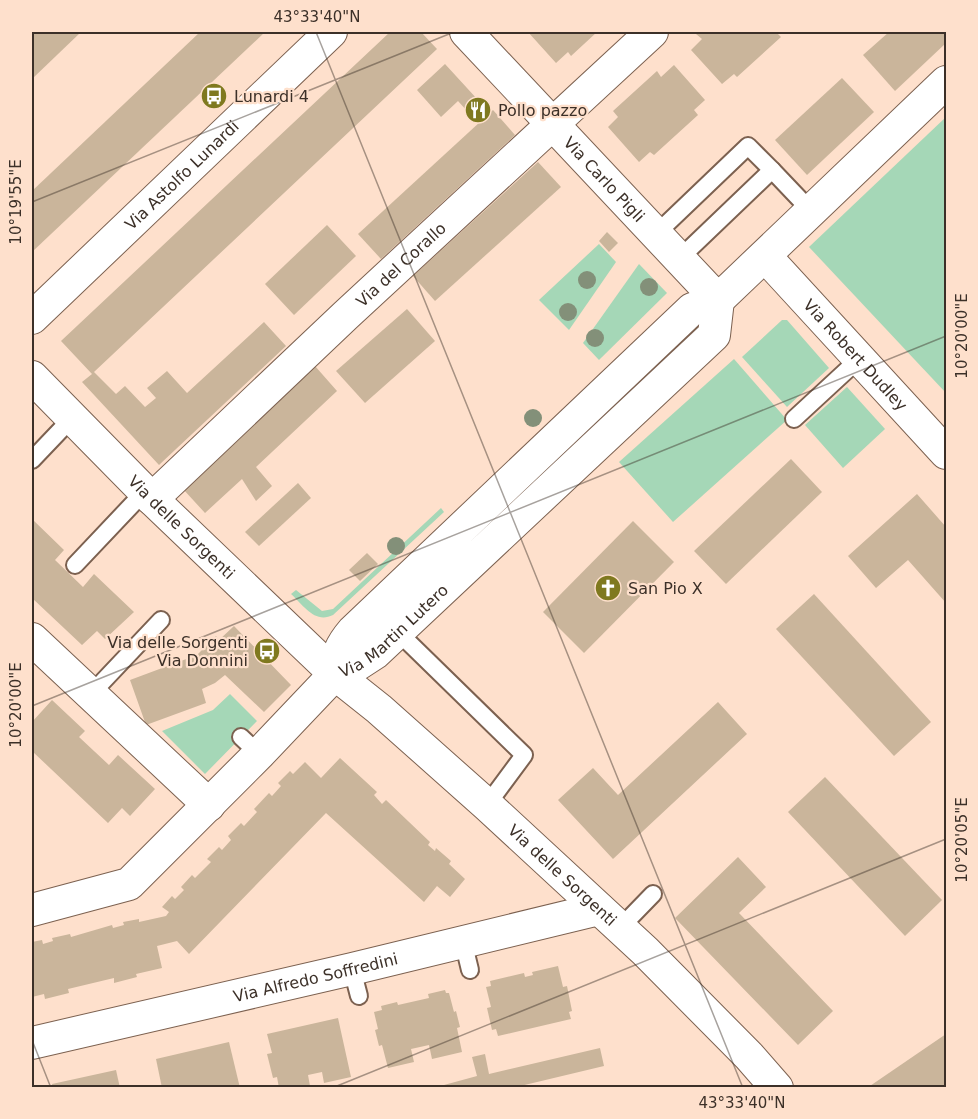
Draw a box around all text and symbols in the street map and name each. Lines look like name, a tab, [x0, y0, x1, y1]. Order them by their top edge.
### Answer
text: 43°33'40"N	[273, 8, 361, 26]
bus stop icon: Lunardi 4	[199, 81, 229, 111]
place label: Lunardi 4	[234, 87, 309, 106]
restaurant icon: Pollo pazzo	[463, 95, 493, 125]
place label: Pollo pazzo	[498, 101, 587, 120]
street label: Via Astolfo Lunardi	[121, 116, 242, 234]
street label: Via Carlo Pigli	[560, 133, 649, 226]
text: 10°19'55"E	[7, 159, 25, 245]
street label: Via del Corallo	[352, 218, 450, 311]
text: 10°20'00"E	[953, 293, 971, 379]
street label: Via Robert Dudley	[800, 295, 912, 414]
street label: Via delle Sorgenti	[124, 471, 239, 583]
church icon: San Pio X	[593, 573, 623, 603]
place label: San Pio X	[628, 579, 703, 598]
street label: Via Martin Lutero	[336, 580, 452, 681]
place label: Via delle Sorgenti Via Donnini	[107, 633, 248, 670]
bus stop icon: Via delle Sorgenti Via Donnini	[252, 636, 282, 666]
text: 10°20'00"E	[7, 662, 25, 748]
text: 10°20'05"E	[953, 797, 971, 883]
street label: Via delle Sorgenti	[504, 820, 621, 930]
street label: Via Alfredo Soffredini	[231, 949, 400, 1006]
text: 43°33'40"N	[698, 1094, 786, 1112]

